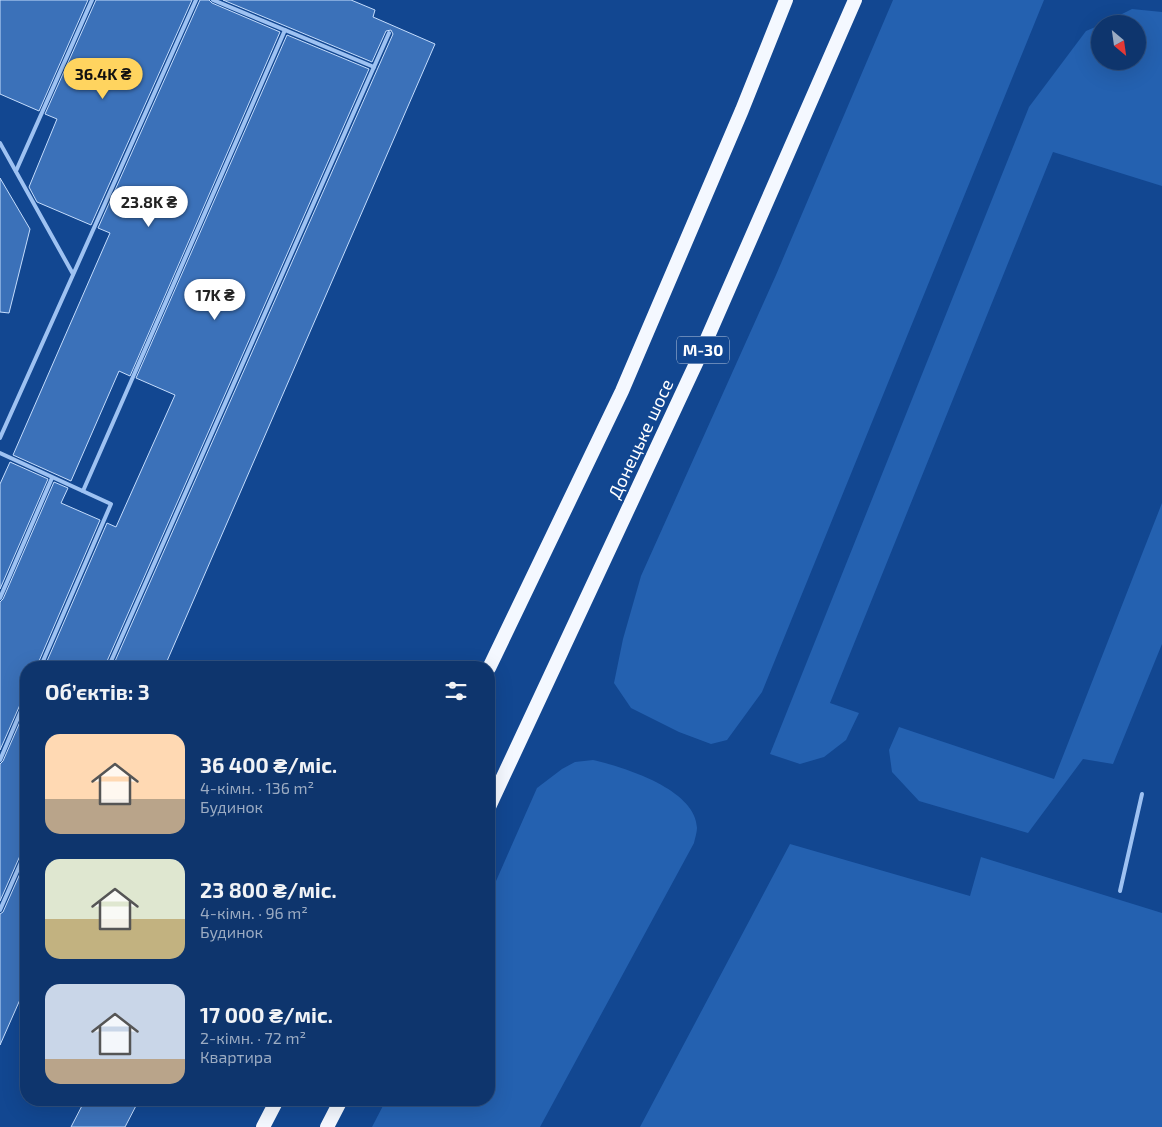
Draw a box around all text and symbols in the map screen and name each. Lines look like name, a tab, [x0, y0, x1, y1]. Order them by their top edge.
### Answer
north arrow	[1091, 15, 1146, 70]
map controls	[1091, 15, 1146, 70]
pin: 36.4K ₴	[57, 58, 149, 100]
text: 36.4K ₴	[75, 64, 131, 83]
pin: 23.8K ₴	[103, 186, 195, 228]
text: 23.8K ₴	[121, 192, 177, 211]
pin: 17K ₴	[180, 278, 250, 321]
text: 17K ₴	[195, 285, 235, 304]
road number: М-30	[677, 336, 729, 364]
street label: Донецьке шосе	[603, 375, 677, 502]
icon: filters	[442, 677, 470, 705]
text: Об’єктів: 3	[45, 679, 150, 704]
text: 36 400 ₴/міс.	[200, 752, 337, 777]
icon: home	[85, 754, 145, 814]
text: 4-кімн. · 136 m²	[200, 778, 314, 797]
text: Будинок	[200, 797, 263, 816]
text: 23 800 ₴/міс.	[200, 877, 337, 902]
icon: home	[85, 879, 145, 939]
text: 4-кімн. · 96 m²	[200, 903, 308, 922]
text: Будинок	[200, 922, 263, 941]
text: 17 000 ₴/міс.	[200, 1002, 333, 1027]
icon: home	[85, 1004, 145, 1064]
text: 2-кімн. · 72 m²	[200, 1028, 306, 1047]
text: Квартира	[200, 1047, 272, 1066]

